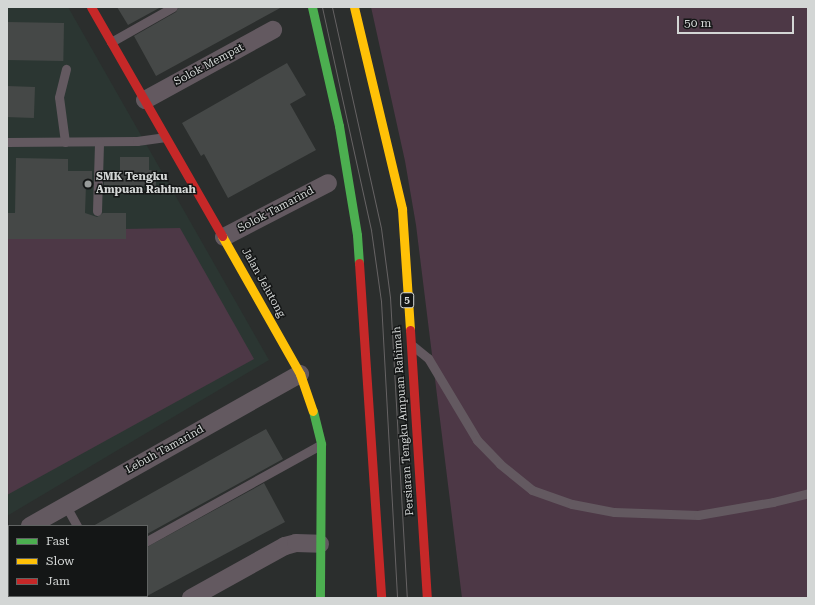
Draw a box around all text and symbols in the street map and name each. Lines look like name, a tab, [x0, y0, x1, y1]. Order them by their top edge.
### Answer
scale bar	[679, 8, 796, 34]
text: 50 m	[684, 16, 711, 30]
street label: Solok Mempat	[172, 41, 246, 89]
place label: SMK Tengku Ampuan Rahimah	[96, 171, 196, 197]
marker: SMK Tengku Ampuan Rahimah	[83, 179, 93, 189]
street label: Solok Tamarind	[236, 184, 316, 236]
street label: Jalan Jelutong	[238, 246, 288, 320]
road number: 5	[400, 292, 414, 308]
street label: Persiaran Tengku Ampuan Rahimah	[391, 326, 417, 516]
street label: Lebuh Tamarind	[124, 423, 206, 477]
legend	[8, 525, 148, 597]
text: Fast	[46, 534, 69, 548]
text: Slow	[46, 554, 74, 568]
text: Jam	[46, 574, 70, 588]

